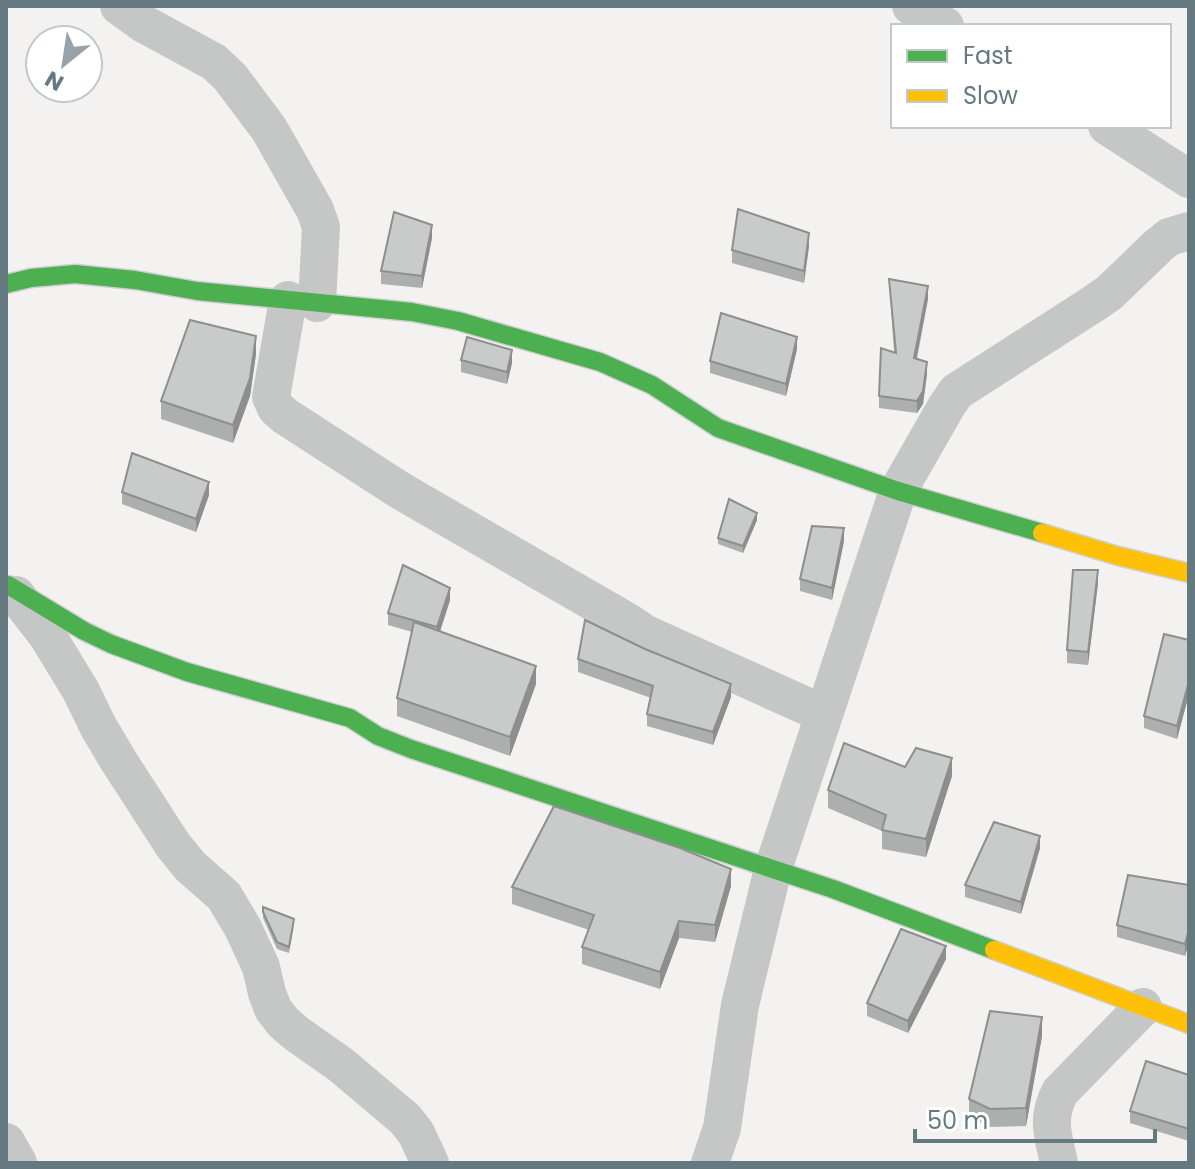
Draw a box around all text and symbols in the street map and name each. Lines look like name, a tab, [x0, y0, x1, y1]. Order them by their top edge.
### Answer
north arrow	[24, 24, 104, 104]
legend	[891, 24, 1171, 128]
text: Fast	[963, 39, 1013, 72]
text: N	[39, 63, 69, 98]
text: Slow	[963, 79, 1018, 112]
scale bar	[915, 1093, 1155, 1143]
text: 50 m	[927, 1104, 988, 1137]

